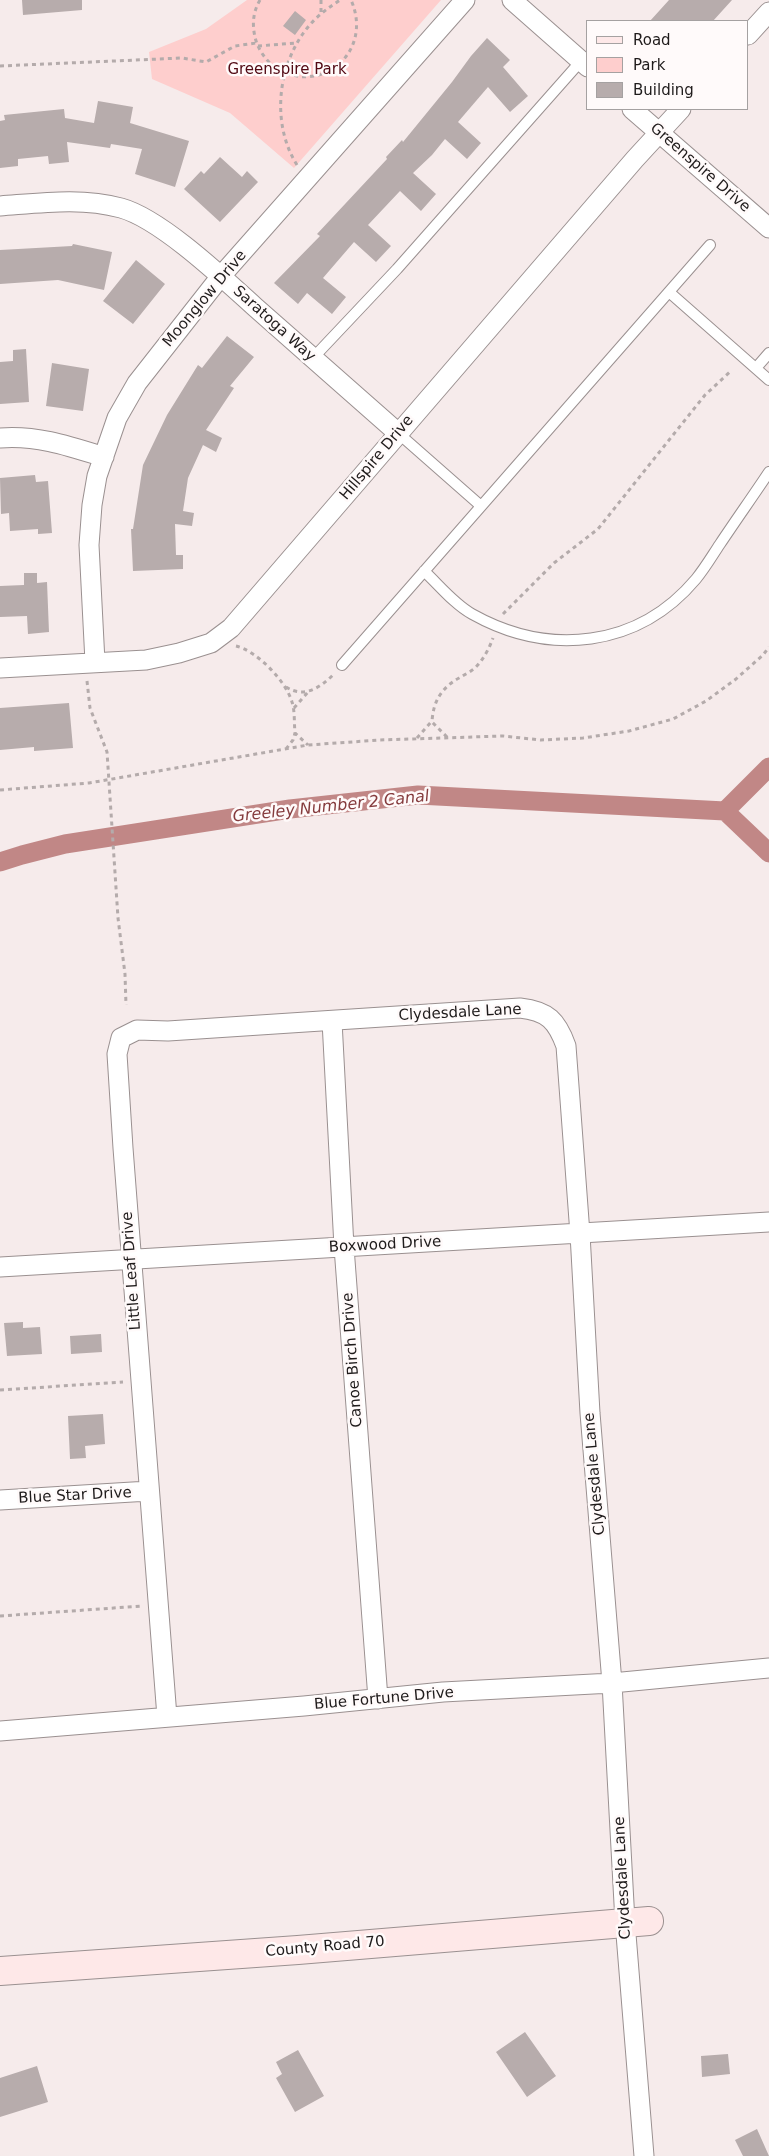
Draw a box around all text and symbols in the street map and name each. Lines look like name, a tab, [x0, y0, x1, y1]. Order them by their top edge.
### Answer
legend	[586, 20, 749, 110]
text: Road	[633, 31, 671, 49]
text: Park	[633, 56, 665, 74]
park label: Greenspire Park	[227, 61, 347, 79]
text: Building	[633, 81, 694, 99]
street label: Greenspire Drive	[646, 120, 754, 216]
street label: Moonglow Drive	[159, 247, 251, 351]
street label: Saratoga Way	[229, 282, 319, 366]
street label: Hillspire Drive	[336, 412, 418, 504]
water label: Greeley Number 2 Canal	[232, 787, 430, 827]
street label: Clydesdale Lane	[398, 1001, 522, 1025]
street label: Little Leaf Drive	[119, 1211, 145, 1331]
street label: Boxwood Drive	[328, 1233, 442, 1257]
street label: Canoe Birch Drive	[339, 1292, 367, 1428]
street label: Clydesdale Lane	[581, 1412, 609, 1536]
street label: Blue Star Drive	[18, 1484, 132, 1508]
street label: Blue Fortune Drive	[313, 1684, 455, 1714]
street label: Clydesdale Lane	[611, 1816, 635, 1940]
street label: County Road 70	[265, 1933, 385, 1961]

